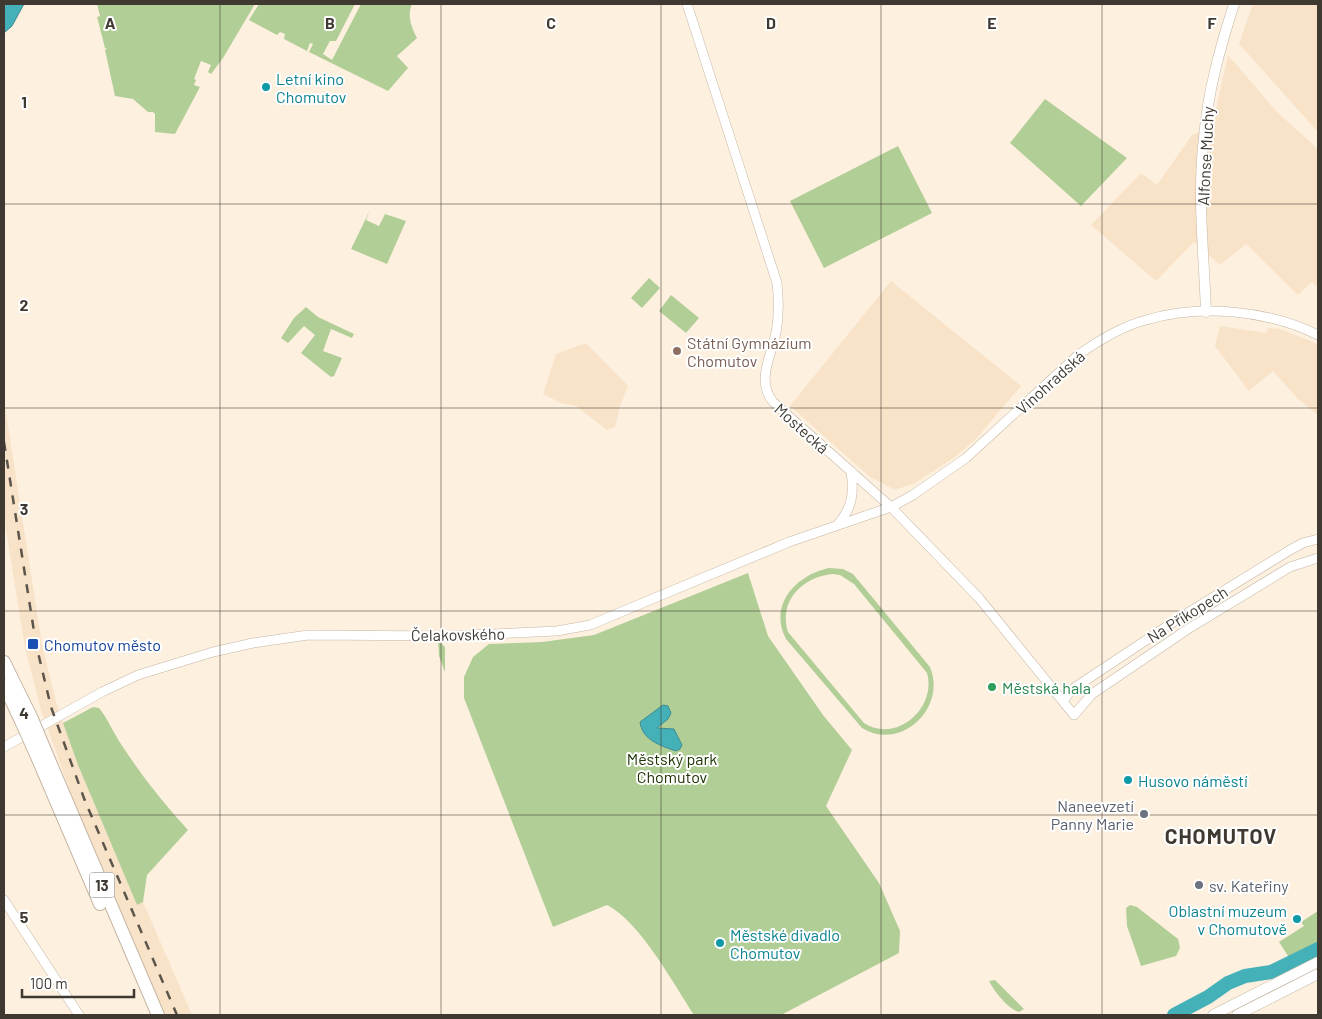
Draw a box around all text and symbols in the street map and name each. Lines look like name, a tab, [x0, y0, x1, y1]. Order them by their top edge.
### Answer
text: A	[105, 13, 116, 32]
text: B	[325, 13, 335, 32]
text: C	[546, 13, 556, 32]
text: D	[766, 13, 776, 32]
text: E	[987, 13, 997, 32]
text: F	[1208, 13, 1217, 32]
place label: Letní kino Chomutov	[276, 69, 347, 106]
marker: Letní kino Chomutov	[260, 81, 272, 93]
text: 1	[21, 92, 27, 111]
street label: Alfonse Muchy	[1193, 105, 1217, 206]
text: 2	[20, 295, 29, 314]
place label: Státní Gymnázium Chomutov	[687, 333, 812, 370]
marker: Státní Gymnázium Chomutov	[671, 345, 683, 357]
street label: Vinohradská	[1012, 346, 1088, 418]
street label: Mostecká	[771, 399, 833, 457]
text: 3	[20, 499, 28, 518]
street label: Na Příkopech	[1143, 582, 1231, 646]
street label: Čelakovského	[411, 624, 505, 644]
place label: Chomutov město	[44, 635, 161, 654]
marker: Chomutov město	[26, 637, 40, 651]
place label: Městská hala	[1002, 678, 1091, 697]
marker: Městská hala	[986, 681, 998, 693]
text: 4	[19, 703, 29, 722]
park label: Městský park Chomutov	[627, 749, 717, 786]
place label: Husovo náměstí	[1138, 771, 1248, 790]
marker: Husovo náměstí	[1122, 774, 1134, 786]
place label: Naneevzetí Panny Marie	[1051, 796, 1135, 833]
marker: Naneevzetí Panny Marie	[1138, 808, 1150, 820]
district label: CHOMUTOV	[1165, 823, 1277, 848]
road number: 13	[90, 872, 114, 898]
place label: sv. Kateřiny	[1209, 876, 1289, 895]
marker: sv. Kateřiny	[1193, 879, 1205, 891]
place label: Oblastní muzeum v Chomutově	[1168, 901, 1287, 938]
text: 5	[20, 907, 29, 926]
marker: Oblastní muzeum v Chomutově	[1291, 913, 1303, 925]
place label: Městské divadlo Chomutov	[730, 925, 840, 962]
marker: Městské divadlo Chomutov	[714, 937, 726, 949]
scale bar	[22, 966, 135, 998]
text: 100 m	[30, 974, 68, 992]

